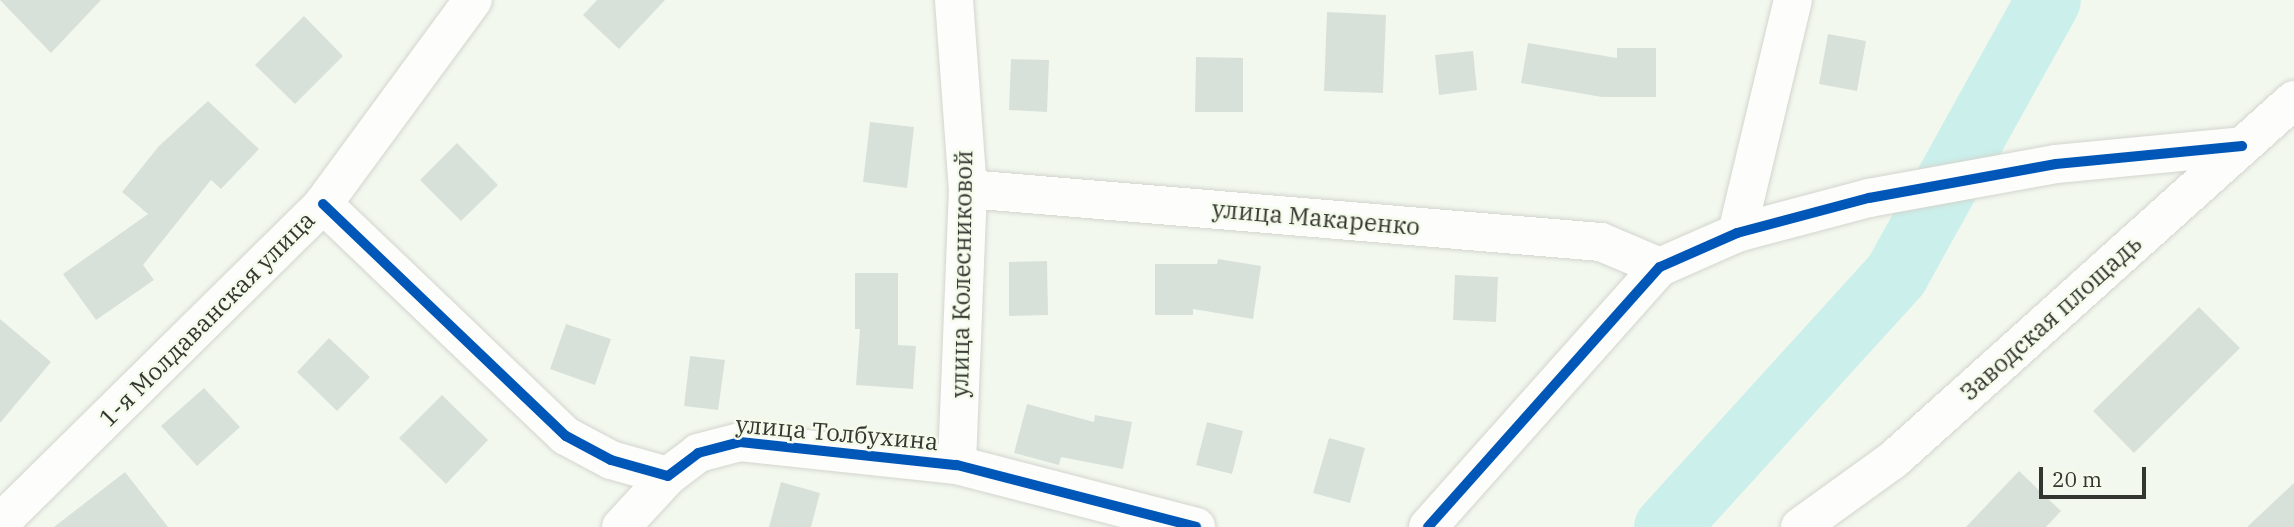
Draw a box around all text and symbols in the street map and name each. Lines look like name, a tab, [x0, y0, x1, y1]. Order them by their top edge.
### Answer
street label: улица Колесниковой	[945, 150, 979, 398]
street label: улица Макаренко	[1211, 195, 1421, 241]
street label: 1-я Молдаванская улица	[93, 205, 321, 433]
street label: Заводская площадь	[1955, 229, 2147, 407]
street label: улица Толбухина	[734, 410, 940, 456]
scale bar	[2042, 454, 2149, 498]
text: 20 m	[2052, 465, 2102, 493]

